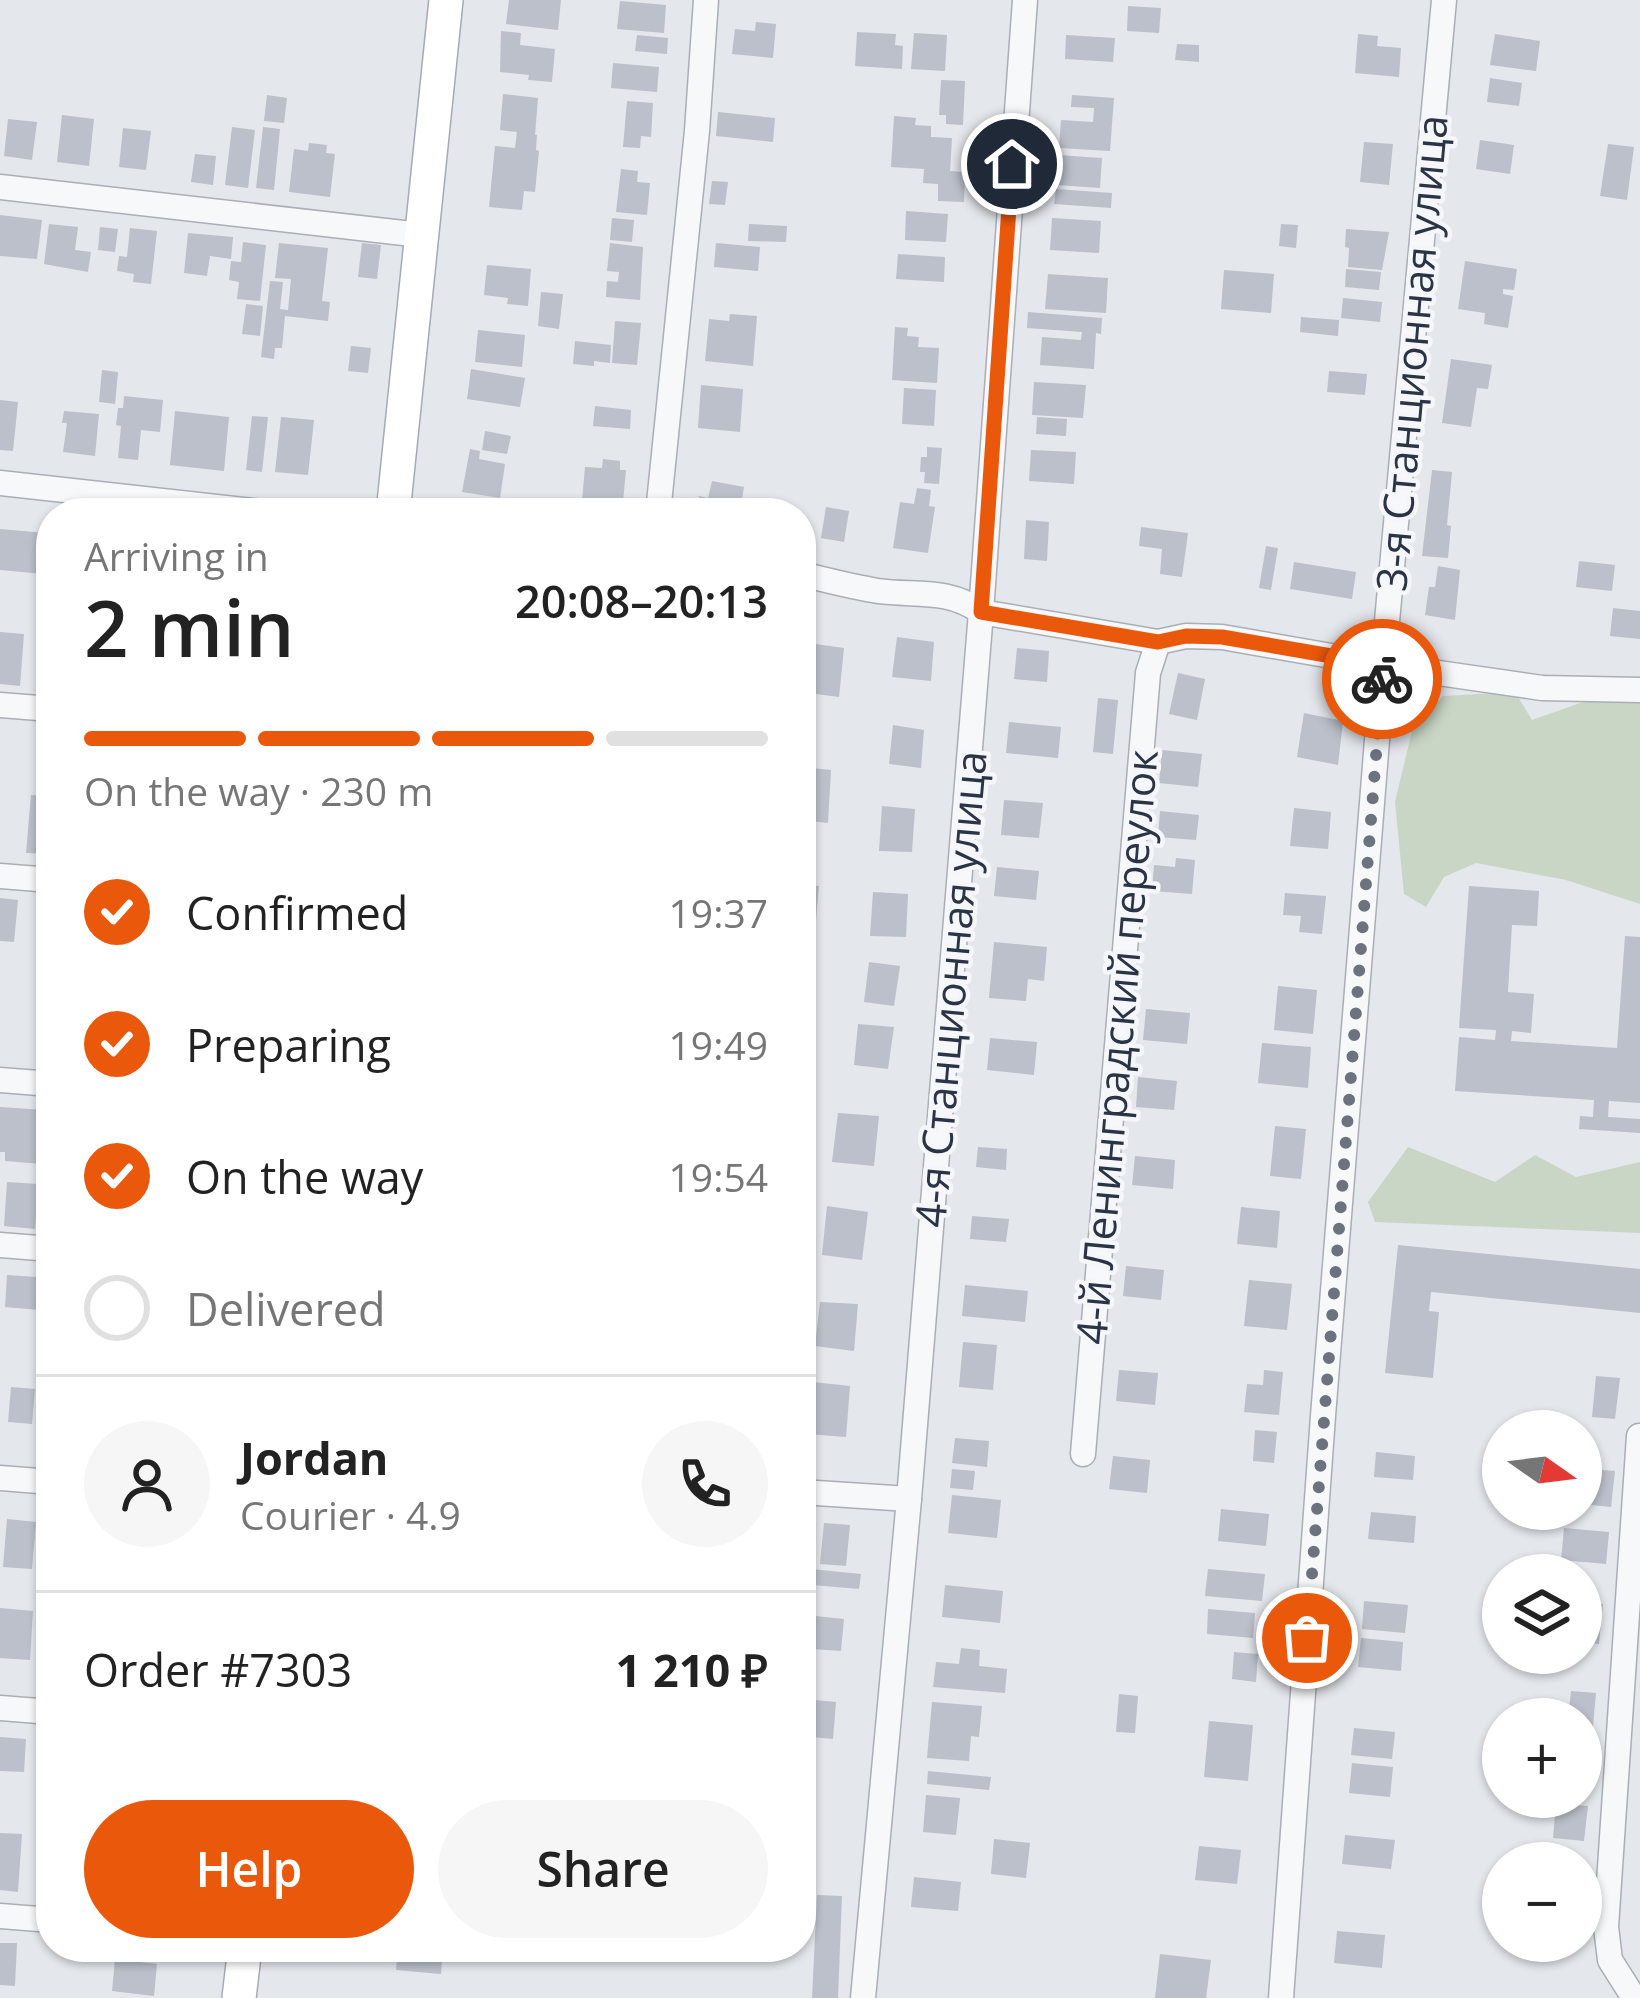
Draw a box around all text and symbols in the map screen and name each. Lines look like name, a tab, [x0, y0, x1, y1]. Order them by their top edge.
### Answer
street label: 3-я Станционная улица	[1361, 112, 1460, 594]
pin	[961, 113, 1063, 215]
icon: home	[979, 131, 1045, 197]
text: Arriving in	[84, 529, 269, 582]
text: 20:08–20:13	[515, 570, 768, 631]
text: 2 min	[84, 574, 295, 680]
courier	[1322, 619, 1442, 739]
icon: bike	[1349, 646, 1415, 712]
street label: 4-й Ленинградский переулок	[1061, 747, 1170, 1346]
street label: 4-я Станционная улица	[900, 748, 999, 1230]
text: On the way · 230 m	[84, 764, 433, 817]
icon: check	[84, 879, 150, 945]
text: Confirmed	[186, 882, 408, 943]
text: 19:37	[669, 886, 768, 939]
icon: check	[84, 1011, 150, 1077]
text: Preparing	[186, 1014, 391, 1075]
text: 19:49	[669, 1018, 768, 1071]
icon: check	[84, 1143, 150, 1209]
text: On the way	[186, 1146, 423, 1207]
text: 19:54	[669, 1150, 768, 1203]
text: Delivered	[186, 1278, 386, 1339]
north arrow	[1482, 1410, 1602, 1530]
map controls	[1482, 1410, 1602, 1962]
button: person	[84, 1421, 210, 1547]
button: phone	[642, 1421, 768, 1547]
text: Jordan	[240, 1427, 388, 1488]
text: Courier · 4.9	[240, 1488, 461, 1541]
button: layers	[1482, 1554, 1602, 1674]
pin	[1256, 1587, 1358, 1689]
icon: bag	[1274, 1605, 1340, 1671]
text: Order #7303	[84, 1639, 352, 1700]
text: 1 210 ₽	[616, 1639, 768, 1700]
button: +	[1482, 1698, 1602, 1818]
button: Help	[84, 1800, 414, 1938]
button: Share	[438, 1800, 768, 1938]
button: −	[1482, 1842, 1602, 1962]

